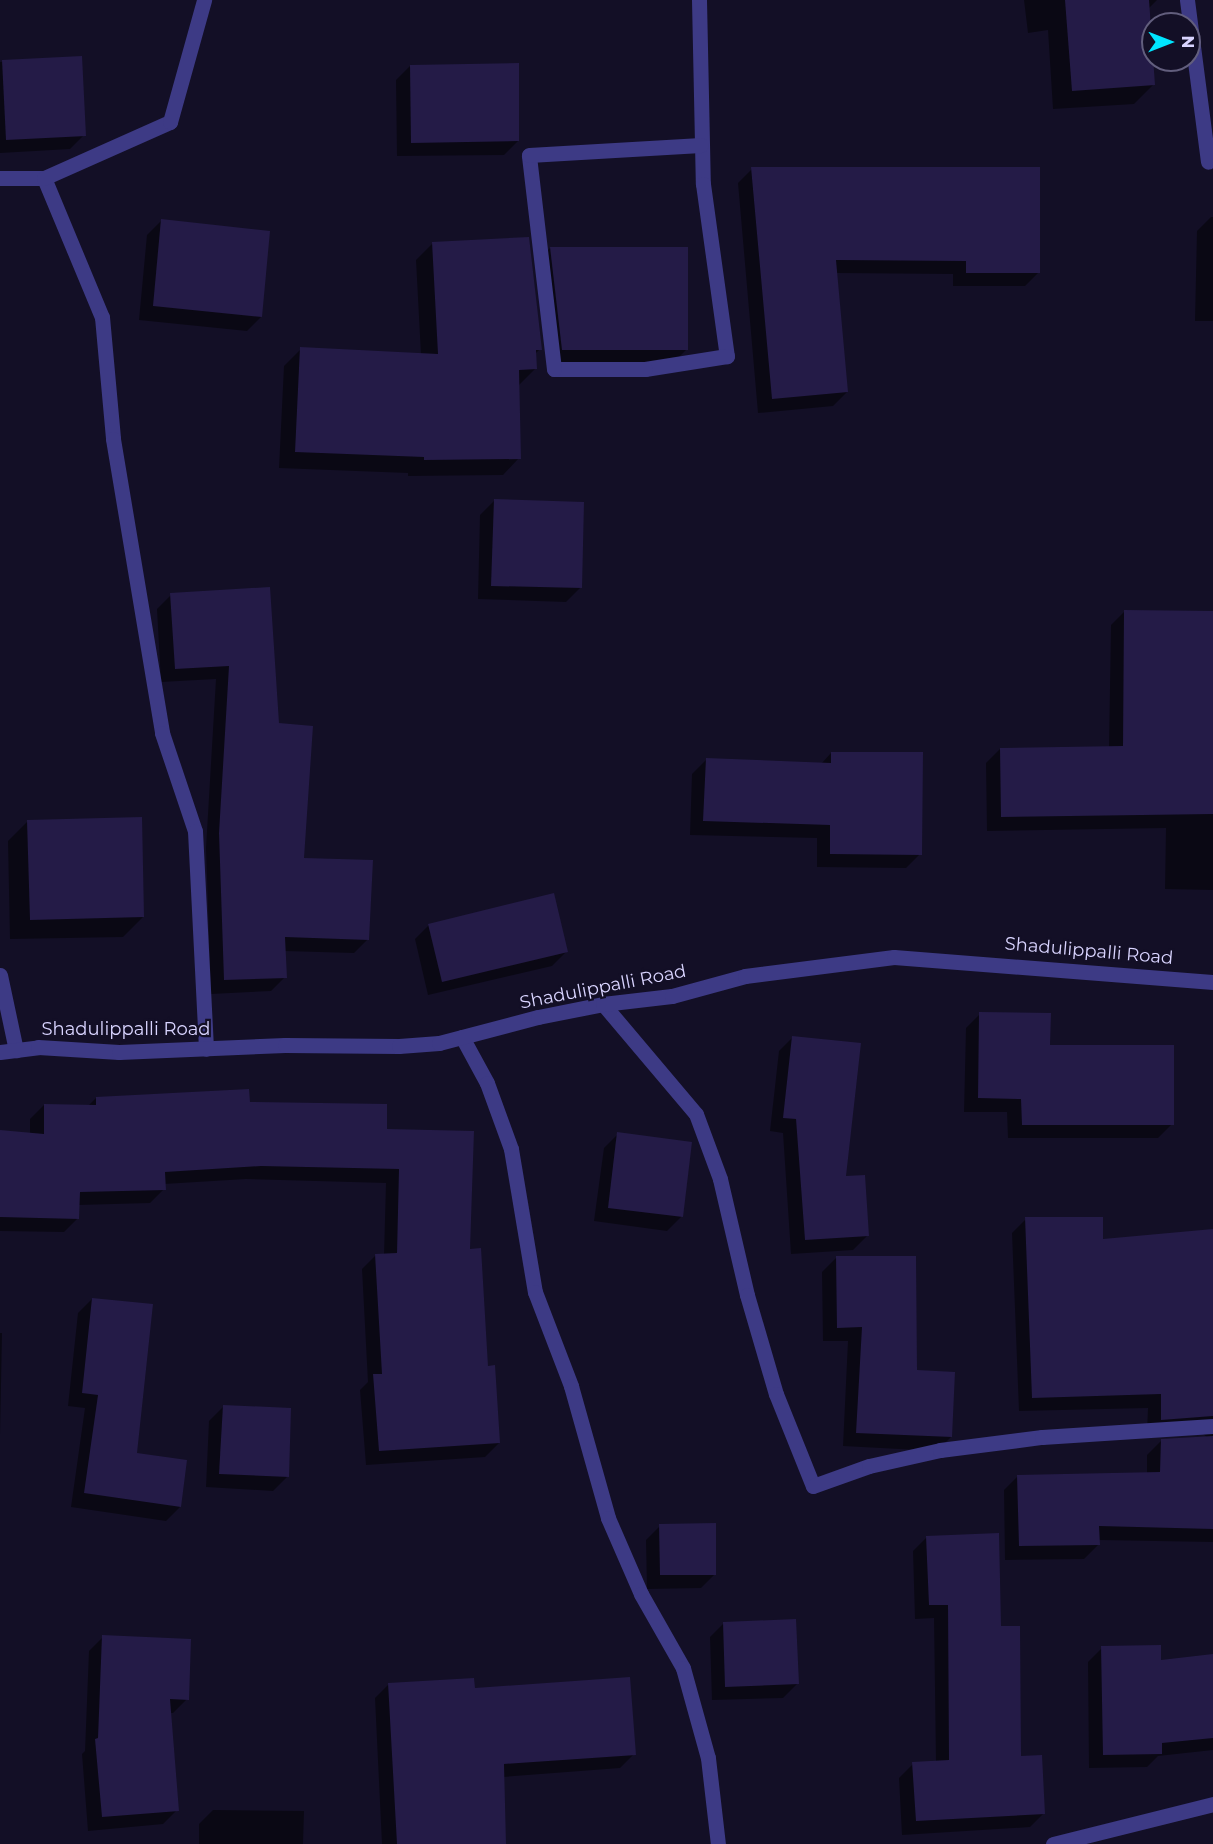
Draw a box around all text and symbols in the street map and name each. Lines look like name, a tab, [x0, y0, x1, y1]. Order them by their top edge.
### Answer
north arrow	[1141, 12, 1201, 72]
text: N	[1178, 36, 1197, 48]
street label: Shadulippalli Road	[1004, 933, 1174, 969]
street label: Shadulippalli Road	[518, 960, 688, 1014]
street label: Shadulippalli Road	[41, 1018, 211, 1040]

